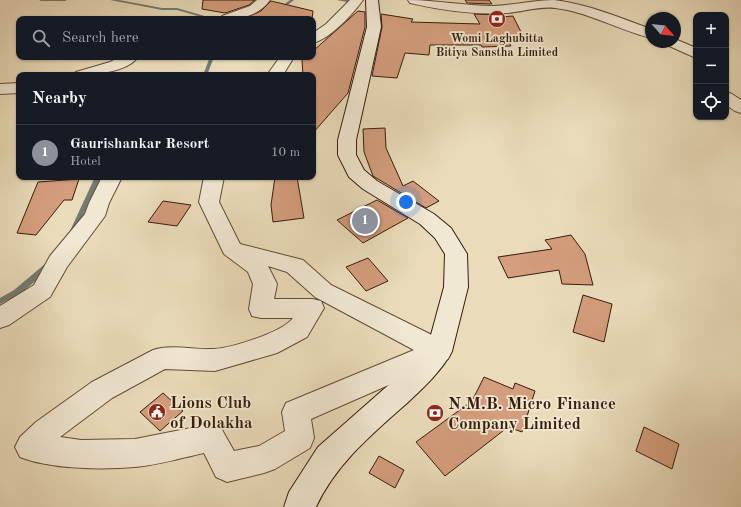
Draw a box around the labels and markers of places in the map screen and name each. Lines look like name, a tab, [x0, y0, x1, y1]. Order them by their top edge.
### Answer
bank icon: Womi Laghubitta Bitiya Sanstha Limited	[487, 9, 507, 29]
place label: Womi Laghubitta Bitiya Sanstha Limited	[436, 33, 559, 59]
pin: 1	[352, 206, 378, 236]
place label: Lions Club of Dolakha	[170, 395, 253, 432]
place label: N.M.B. Micro Finance Company Limited	[448, 396, 616, 433]
public building icon: Lions Club of Dolakha	[147, 402, 167, 422]
bank icon: N.M.B. Micro Finance Company Limited	[425, 403, 445, 423]

